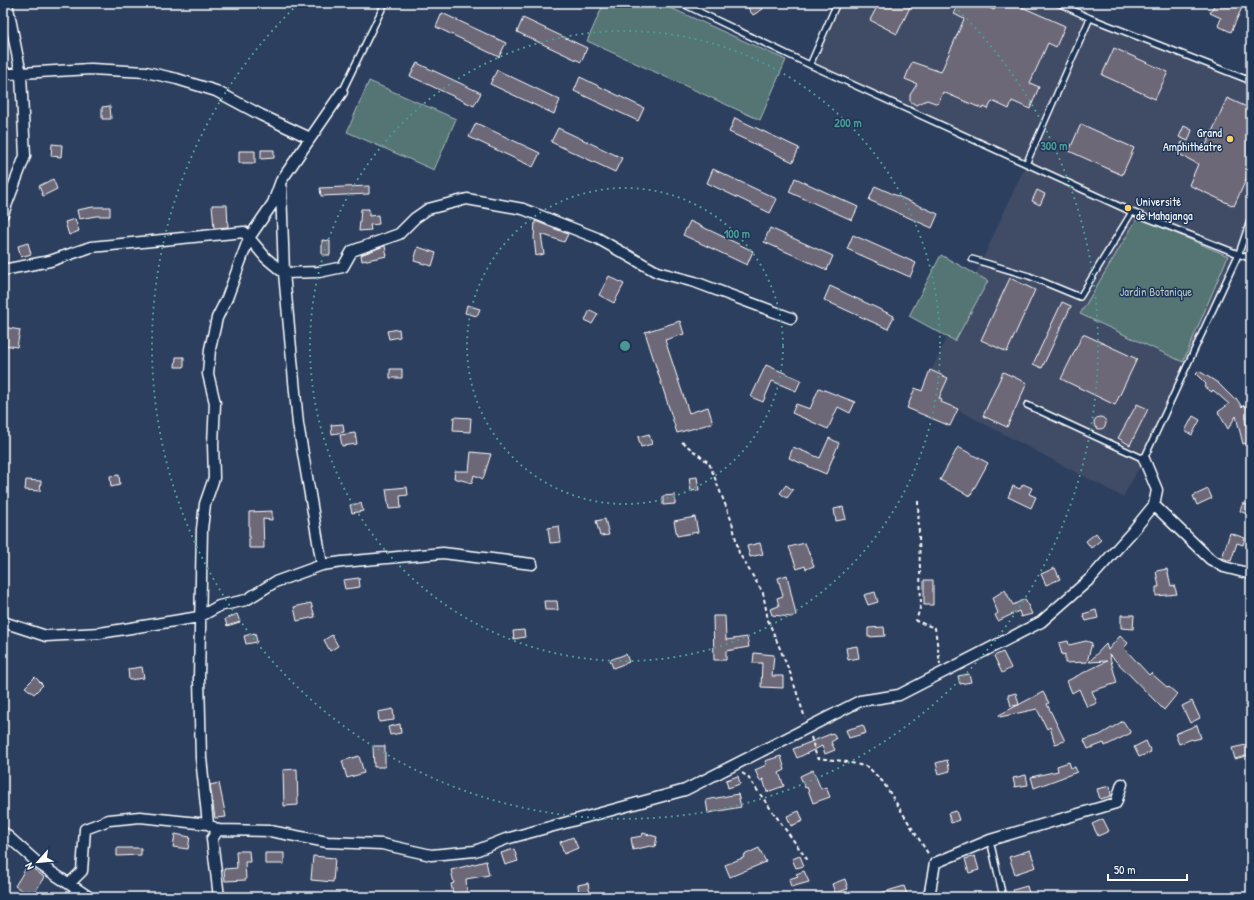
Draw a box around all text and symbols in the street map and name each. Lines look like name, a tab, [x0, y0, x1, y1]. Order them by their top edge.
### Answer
text: 200 m	[834, 114, 862, 131]
place label: Grand Amphithéatre	[1163, 124, 1222, 155]
marker: Grand Amphithéatre	[1225, 134, 1235, 144]
text: 300 m	[1040, 137, 1068, 154]
place label: Université de Mahajanga	[1136, 193, 1193, 224]
marker: Université de Mahajanga	[1123, 203, 1133, 213]
text: 100 m	[724, 225, 750, 242]
park label: Jardin Botanique	[1120, 283, 1192, 300]
centre of rings	[618, 339, 632, 353]
north arrow	[18, 842, 58, 882]
scale bar	[1108, 856, 1187, 882]
text: N	[21, 861, 37, 872]
text: 50 m	[1114, 861, 1135, 878]

